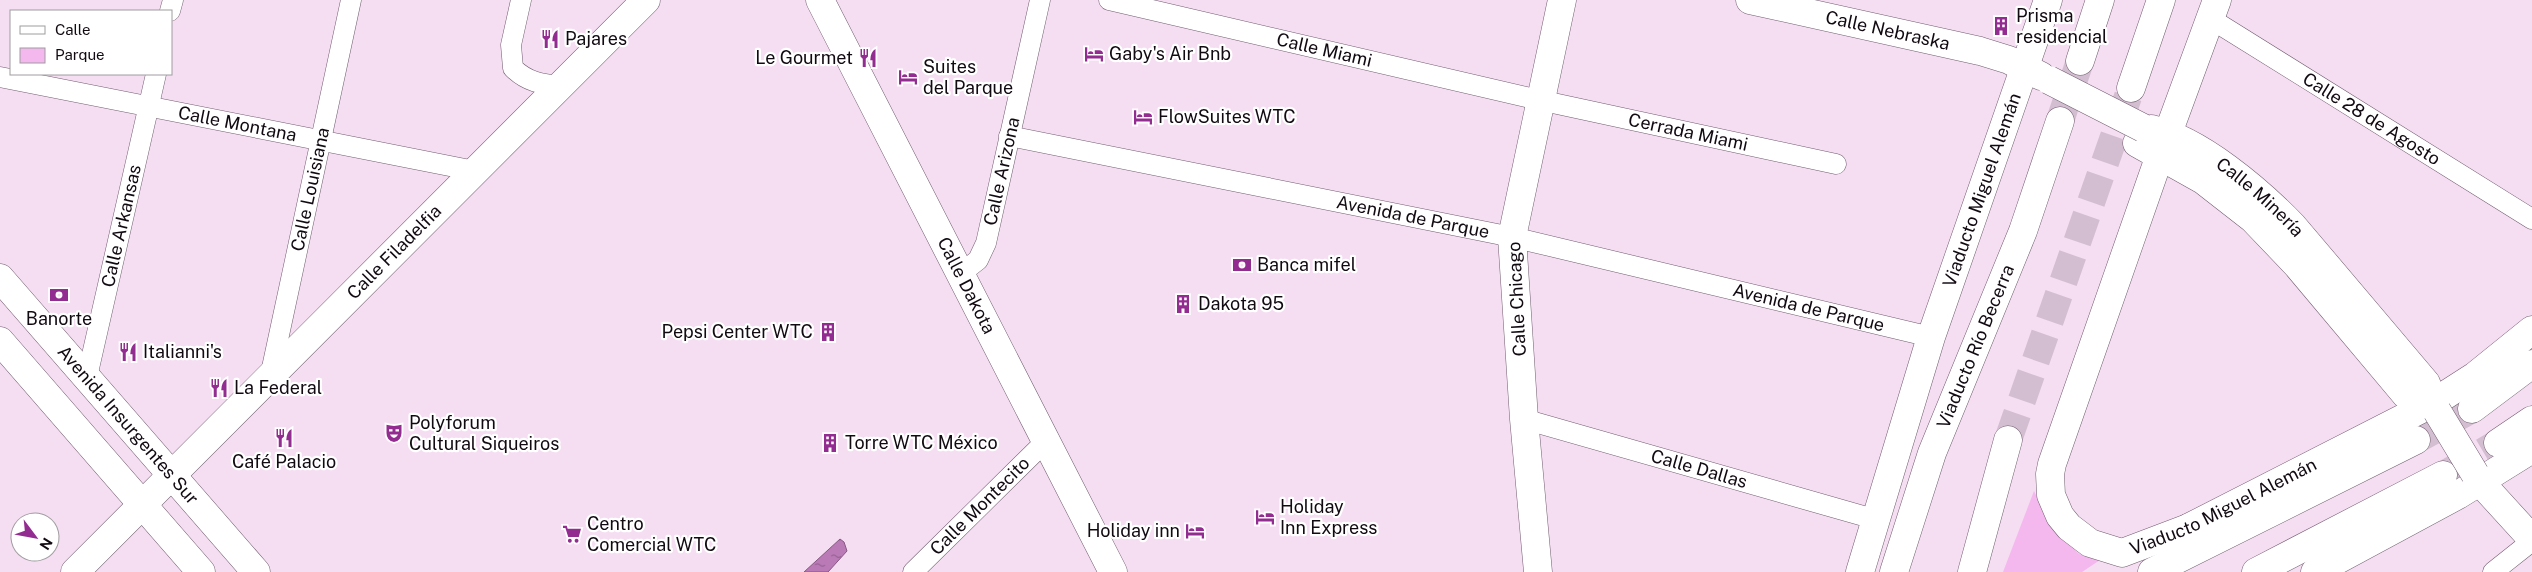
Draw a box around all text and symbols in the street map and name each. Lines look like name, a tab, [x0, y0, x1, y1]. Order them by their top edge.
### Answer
place label: Prisma residencial	[2016, 5, 2107, 47]
street label: Calle Nebraska	[1824, 6, 1952, 54]
legend	[10, 10, 172, 75]
building icon: Prisma residencial	[1990, 15, 2012, 37]
text: Calle	[55, 21, 91, 38]
restaurant icon: Pajares	[539, 28, 561, 50]
place label: Pajares	[565, 28, 627, 49]
street label: Calle Miami	[1275, 28, 1374, 71]
hotel icon: Gaby's Air Bnb	[1083, 43, 1105, 65]
place label: Gaby's Air Bnb	[1109, 43, 1231, 64]
text: Parque	[55, 46, 105, 63]
place label: Le Gourmet	[755, 47, 853, 68]
restaurant icon: Le Gourmet	[857, 47, 879, 69]
place label: Suites del Parque	[923, 56, 1013, 98]
hotel icon: Suites del Parque	[897, 66, 919, 88]
street label: Calle 28 de Agosto	[2299, 68, 2444, 169]
street label: Viaducto Miguel Alemán	[1938, 90, 2025, 290]
street label: Calle Montana	[177, 102, 298, 145]
hotel icon: FlowSuites WTC	[1132, 106, 1154, 128]
place label: FlowSuites WTC	[1158, 106, 1296, 127]
street label: Cerrada Miami	[1626, 109, 1750, 155]
street label: Calle Arizona	[979, 115, 1024, 227]
street label: Calle Louisiana	[286, 125, 333, 253]
street label: Calle Minería	[2212, 153, 2308, 241]
street label: Calle Arkansas	[97, 162, 145, 289]
street label: Avenida de Parque	[1335, 191, 1491, 242]
street label: Calle Filadelfia	[342, 200, 446, 303]
street label: Calle Dakota	[933, 234, 1000, 337]
street label: Calle Chicago	[1503, 241, 1530, 357]
bank icon: Banca mifel	[1231, 254, 1253, 276]
place label: Banca mifel	[1257, 254, 1356, 275]
street label: Viaducto Río Becerra	[1932, 261, 2018, 431]
street label: Avenida de Parque	[1731, 279, 1887, 336]
bank icon: Banorte	[48, 284, 70, 306]
building icon: Dakota 95	[1172, 293, 1194, 315]
place label: Dakota 95	[1198, 293, 1284, 314]
place label: Banorte	[26, 308, 92, 329]
place label: Pepsi Center WTC	[662, 321, 813, 342]
building icon: Pepsi Center WTC	[817, 321, 839, 343]
street label: Avenida Insurgentes Sur	[54, 341, 203, 508]
restaurant icon: Italianni's	[117, 341, 139, 363]
place label: Italianni's	[143, 341, 222, 362]
restaurant icon: La Federal	[208, 377, 230, 399]
place label: La Federal	[234, 377, 322, 398]
place label: Polyforum Cultural Siqueiros	[409, 412, 559, 454]
theatre icon: Polyforum Cultural Siqueiros	[383, 422, 405, 444]
restaurant icon: Café Palacio	[273, 427, 295, 449]
building icon: Torre WTC México	[819, 432, 841, 454]
place label: Torre WTC México	[845, 432, 998, 453]
street label: Calle Dallas	[1649, 445, 1750, 492]
place label: Café Palacio	[232, 451, 336, 472]
street label: Calle Montecito	[926, 452, 1034, 559]
street label: Viaducto Miguel Alemán	[2127, 453, 2320, 559]
place label: Holiday Inn Express	[1280, 496, 1377, 538]
hotel icon: Holiday Inn Express	[1254, 506, 1276, 528]
north arrow	[10, 512, 60, 562]
place label: Centro Comercial WTC	[587, 513, 716, 555]
place label: Holiday inn	[1087, 520, 1180, 541]
hotel icon: Holiday inn	[1184, 520, 1206, 542]
supermarket icon: Centro Comercial WTC	[561, 523, 583, 545]
text: N	[36, 535, 56, 553]

